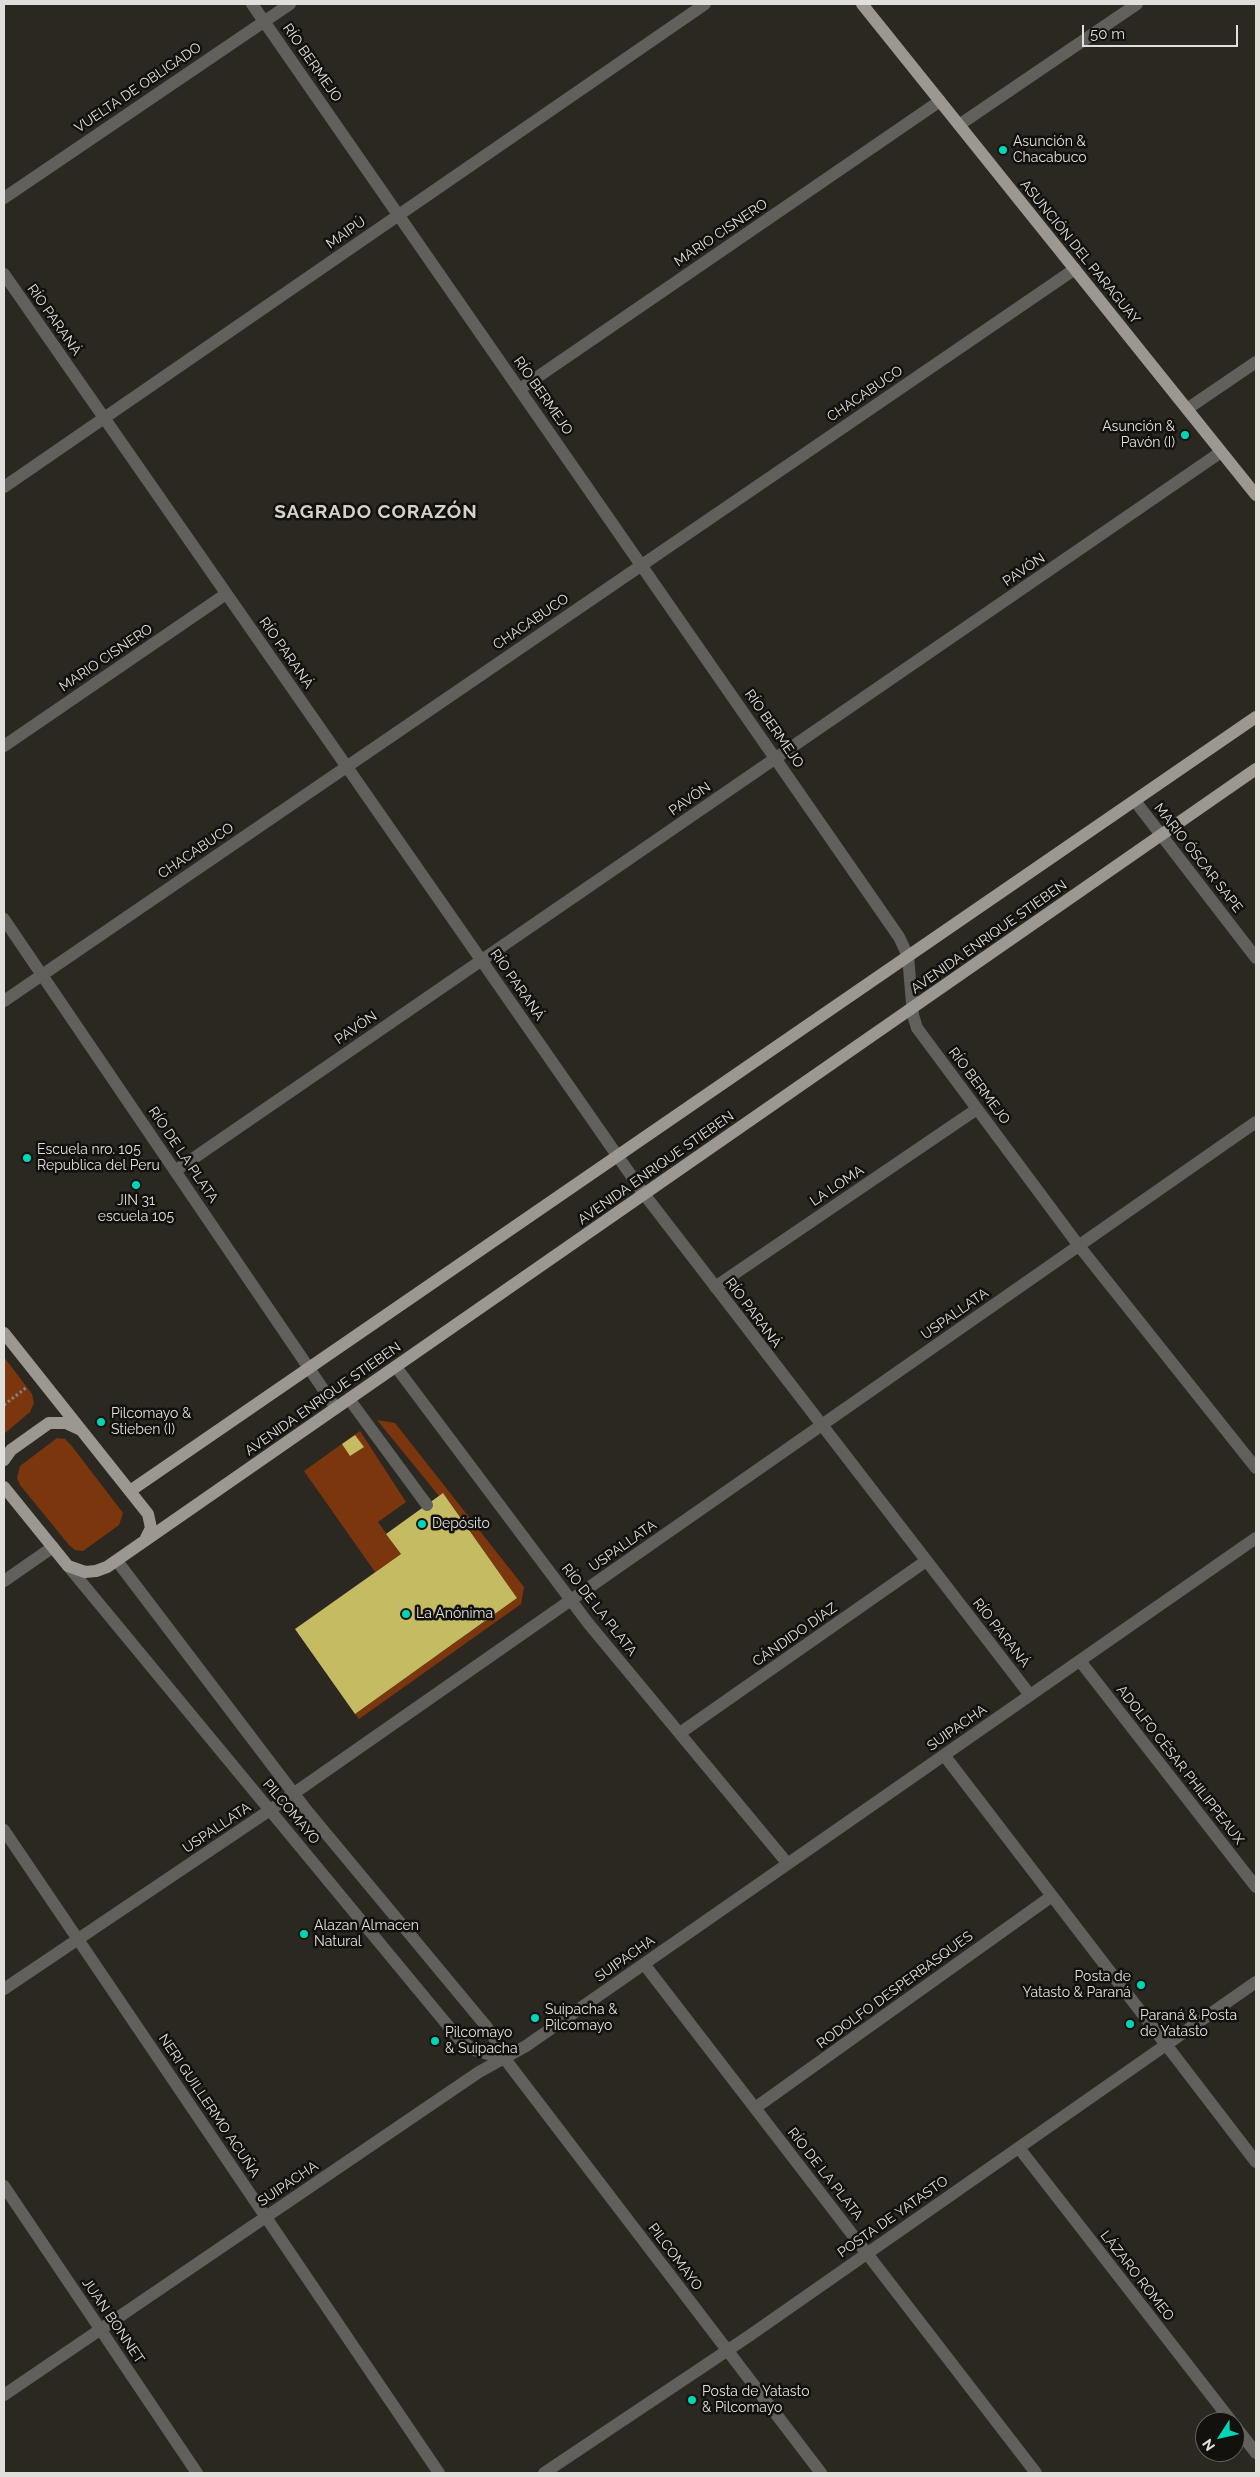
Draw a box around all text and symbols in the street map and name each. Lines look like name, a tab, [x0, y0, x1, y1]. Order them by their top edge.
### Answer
scale bar	[1085, 15, 1241, 47]
street label: RÍO BERMEJO	[279, 21, 345, 105]
text: 50 m	[1090, 25, 1125, 43]
street label: VUELTA DE OBLIGADO	[71, 39, 205, 137]
place label: Asunción & Chacabuco	[1013, 134, 1087, 166]
marker: Asunción & Chacabuco	[997, 144, 1009, 156]
street label: ASUNCIÓN DEL PARAGUAY	[1017, 176, 1143, 328]
street label: MARIO CISNERO	[671, 196, 771, 270]
street label: MAIPÚ	[323, 213, 369, 253]
street label: RÍO PARANÁ	[23, 281, 85, 359]
street label: RÍO BERMEJO	[510, 354, 576, 438]
street label: CHACABUCO	[824, 362, 906, 426]
place label: Asunción & Pavón (I)	[1102, 419, 1175, 452]
marker: Asunción & Pavón (I)	[1179, 429, 1191, 441]
district label: SAGRADO CORAZÓN	[272, 501, 480, 523]
street label: PAVÓN	[1000, 550, 1048, 590]
street label: CHACABUCO	[490, 590, 572, 654]
street label: RÍO PARANÁ	[255, 614, 317, 692]
street label: MARIO CISNERO	[56, 621, 156, 695]
street label: RÍO BERMEJO	[741, 687, 807, 771]
street label: PAVÓN	[666, 779, 714, 819]
street label: MARIO ÓSCAR SAPE	[1150, 800, 1246, 916]
street label: CHACABUCO	[155, 819, 237, 883]
street label: AVENIDA ENRIQUE STIEBEN	[908, 877, 1070, 997]
street label: RÍO PARANÁ	[486, 946, 548, 1024]
street label: PAVÓN	[332, 1008, 380, 1048]
street label: RÍO BERMEJO	[945, 1044, 1013, 1128]
street label: RÍO DE LA PLATA	[145, 1104, 221, 1206]
street label: AVENIDA ENRIQUE STIEBEN	[575, 1108, 737, 1228]
place label: Escuela nro. 105 Republica del Peru	[37, 1142, 160, 1174]
marker: Escuela nro. 105 Republica del Peru	[21, 1152, 33, 1164]
street label: LA LOMA	[807, 1162, 867, 1210]
marker: JIN 31 escuela 105	[130, 1179, 142, 1191]
place label: JIN 31 escuela 105	[98, 1193, 174, 1226]
street label: RÍO PARANÁ	[721, 1275, 785, 1351]
street label: USPALLATA	[918, 1285, 992, 1343]
street label: AVENIDA ENRIQUE STIEBEN	[242, 1339, 404, 1459]
place label: Pilcomayo & Stieben (I)	[111, 1406, 191, 1438]
marker: Pilcomayo & Stieben (I)	[95, 1416, 107, 1428]
place label: Depósito	[432, 1516, 490, 1532]
street label: USPALLATA	[586, 1517, 660, 1575]
marker: Depósito	[416, 1518, 428, 1530]
street label: RÍO DE LA PLATA	[558, 1561, 640, 1659]
street label: RÍO PARANÁ	[969, 1595, 1033, 1671]
street label: CÁNDIDO DÍAZ	[750, 1600, 840, 1670]
place label: La Anónima	[416, 1606, 493, 1622]
marker: La Anónima	[400, 1608, 412, 1620]
street label: ADOLFO CÉSAR PHILIPPEAUX	[1113, 1682, 1247, 1848]
street label: SUIPACHA	[924, 1701, 990, 1755]
street label: PILCOMAYO	[259, 1776, 323, 1848]
street label: USPALLATA	[180, 1799, 254, 1857]
place label: Alazan Almacen Natural	[314, 1918, 419, 1950]
marker: Alazan Almacen Natural	[298, 1928, 310, 1940]
street label: RODOLFO DESPERBASQUES	[814, 1928, 976, 2052]
street label: SUIPACHA	[592, 1932, 658, 1986]
place label: Posta de Yatasto & Paraná	[1023, 1969, 1131, 2001]
marker: Posta de Yatasto & Paraná	[1135, 1979, 1147, 1991]
place label: Suipacha & Pilcomayo	[545, 2002, 618, 2034]
place label: Paraná & Posta de Yatasto	[1140, 2008, 1237, 2040]
marker: Suipacha & Pilcomayo	[529, 2012, 541, 2024]
marker: Paraná & Posta de Yatasto	[1124, 2018, 1136, 2030]
place label: Pilcomayo & Suipacha	[445, 2025, 518, 2058]
street label: NERI GUILLERMO ACUÑA	[155, 2031, 263, 2181]
marker: Pilcomayo & Suipacha	[429, 2035, 441, 2047]
street label: RÍO DE LA PLATA	[784, 2125, 866, 2223]
street label: SUIPACHA	[255, 2158, 321, 2210]
street label: POSTA DE YATASTO	[835, 2173, 951, 2261]
street label: PILCOMAYO	[644, 2220, 706, 2294]
street label: LÁZARO ROMEO	[1097, 2228, 1177, 2324]
street label: JUAN BONNET	[78, 2275, 148, 2367]
place label: Posta de Yatasto & Pilcomayo	[702, 2384, 809, 2416]
marker: Posta de Yatasto & Pilcomayo	[686, 2394, 698, 2406]
north arrow	[1195, 2412, 1245, 2462]
text: N	[1199, 2436, 1218, 2454]

